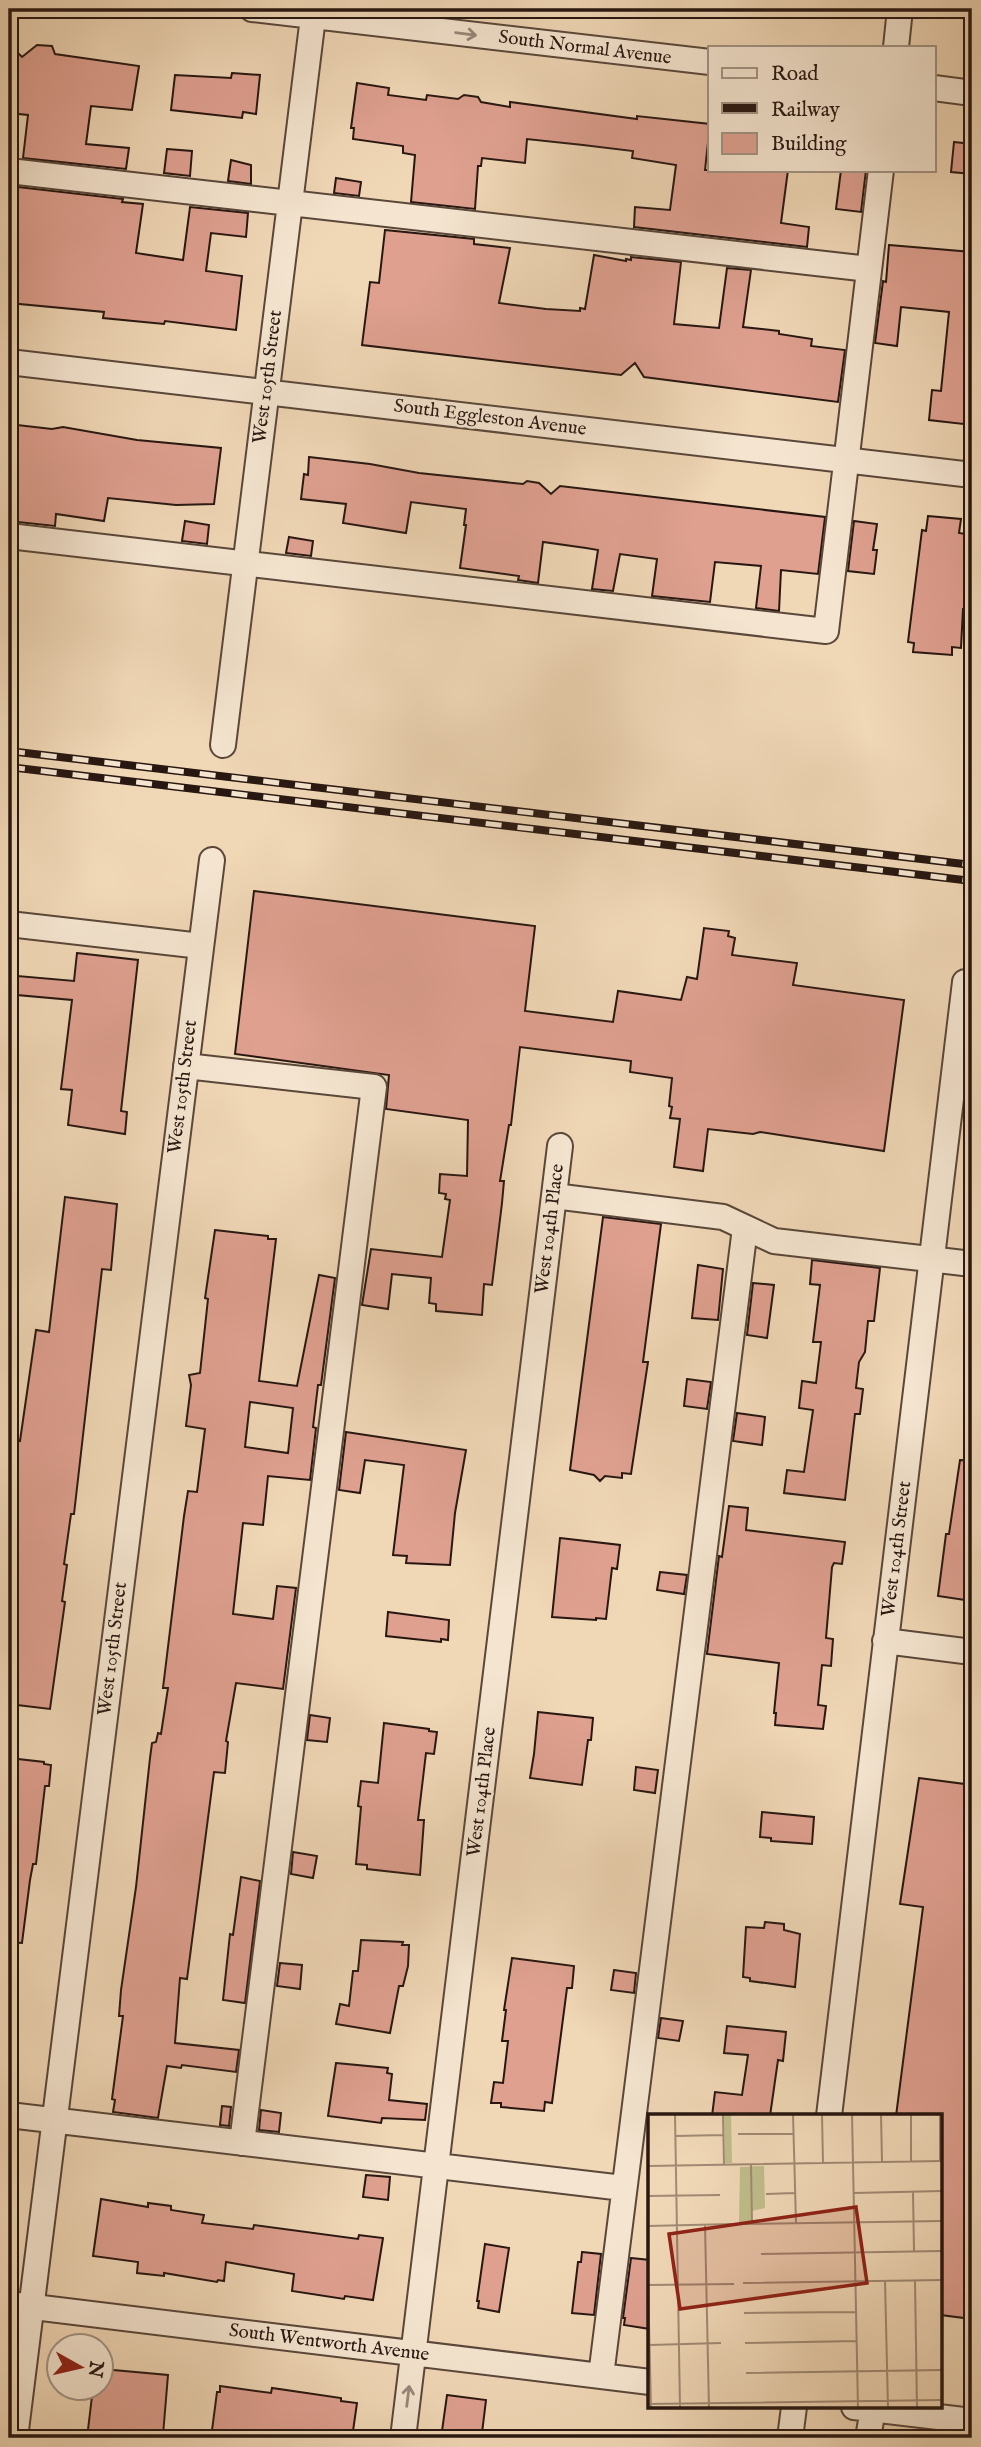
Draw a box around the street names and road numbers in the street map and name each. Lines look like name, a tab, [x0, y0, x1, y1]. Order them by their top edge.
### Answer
street label: South Normal Avenue	[497, 25, 673, 71]
street label: West 105th Street	[248, 308, 288, 445]
street label: South Eggleston Avenue	[392, 394, 588, 442]
street label: West 105th Street	[163, 1018, 203, 1155]
street label: West 104th Place	[530, 1162, 570, 1295]
street label: West 104th Street	[877, 1479, 917, 1618]
street label: West 105th Street	[93, 1580, 133, 1717]
street label: West 104th Place	[462, 1725, 502, 1858]
street label: South Wentworth Avenue	[228, 2319, 431, 2367]

